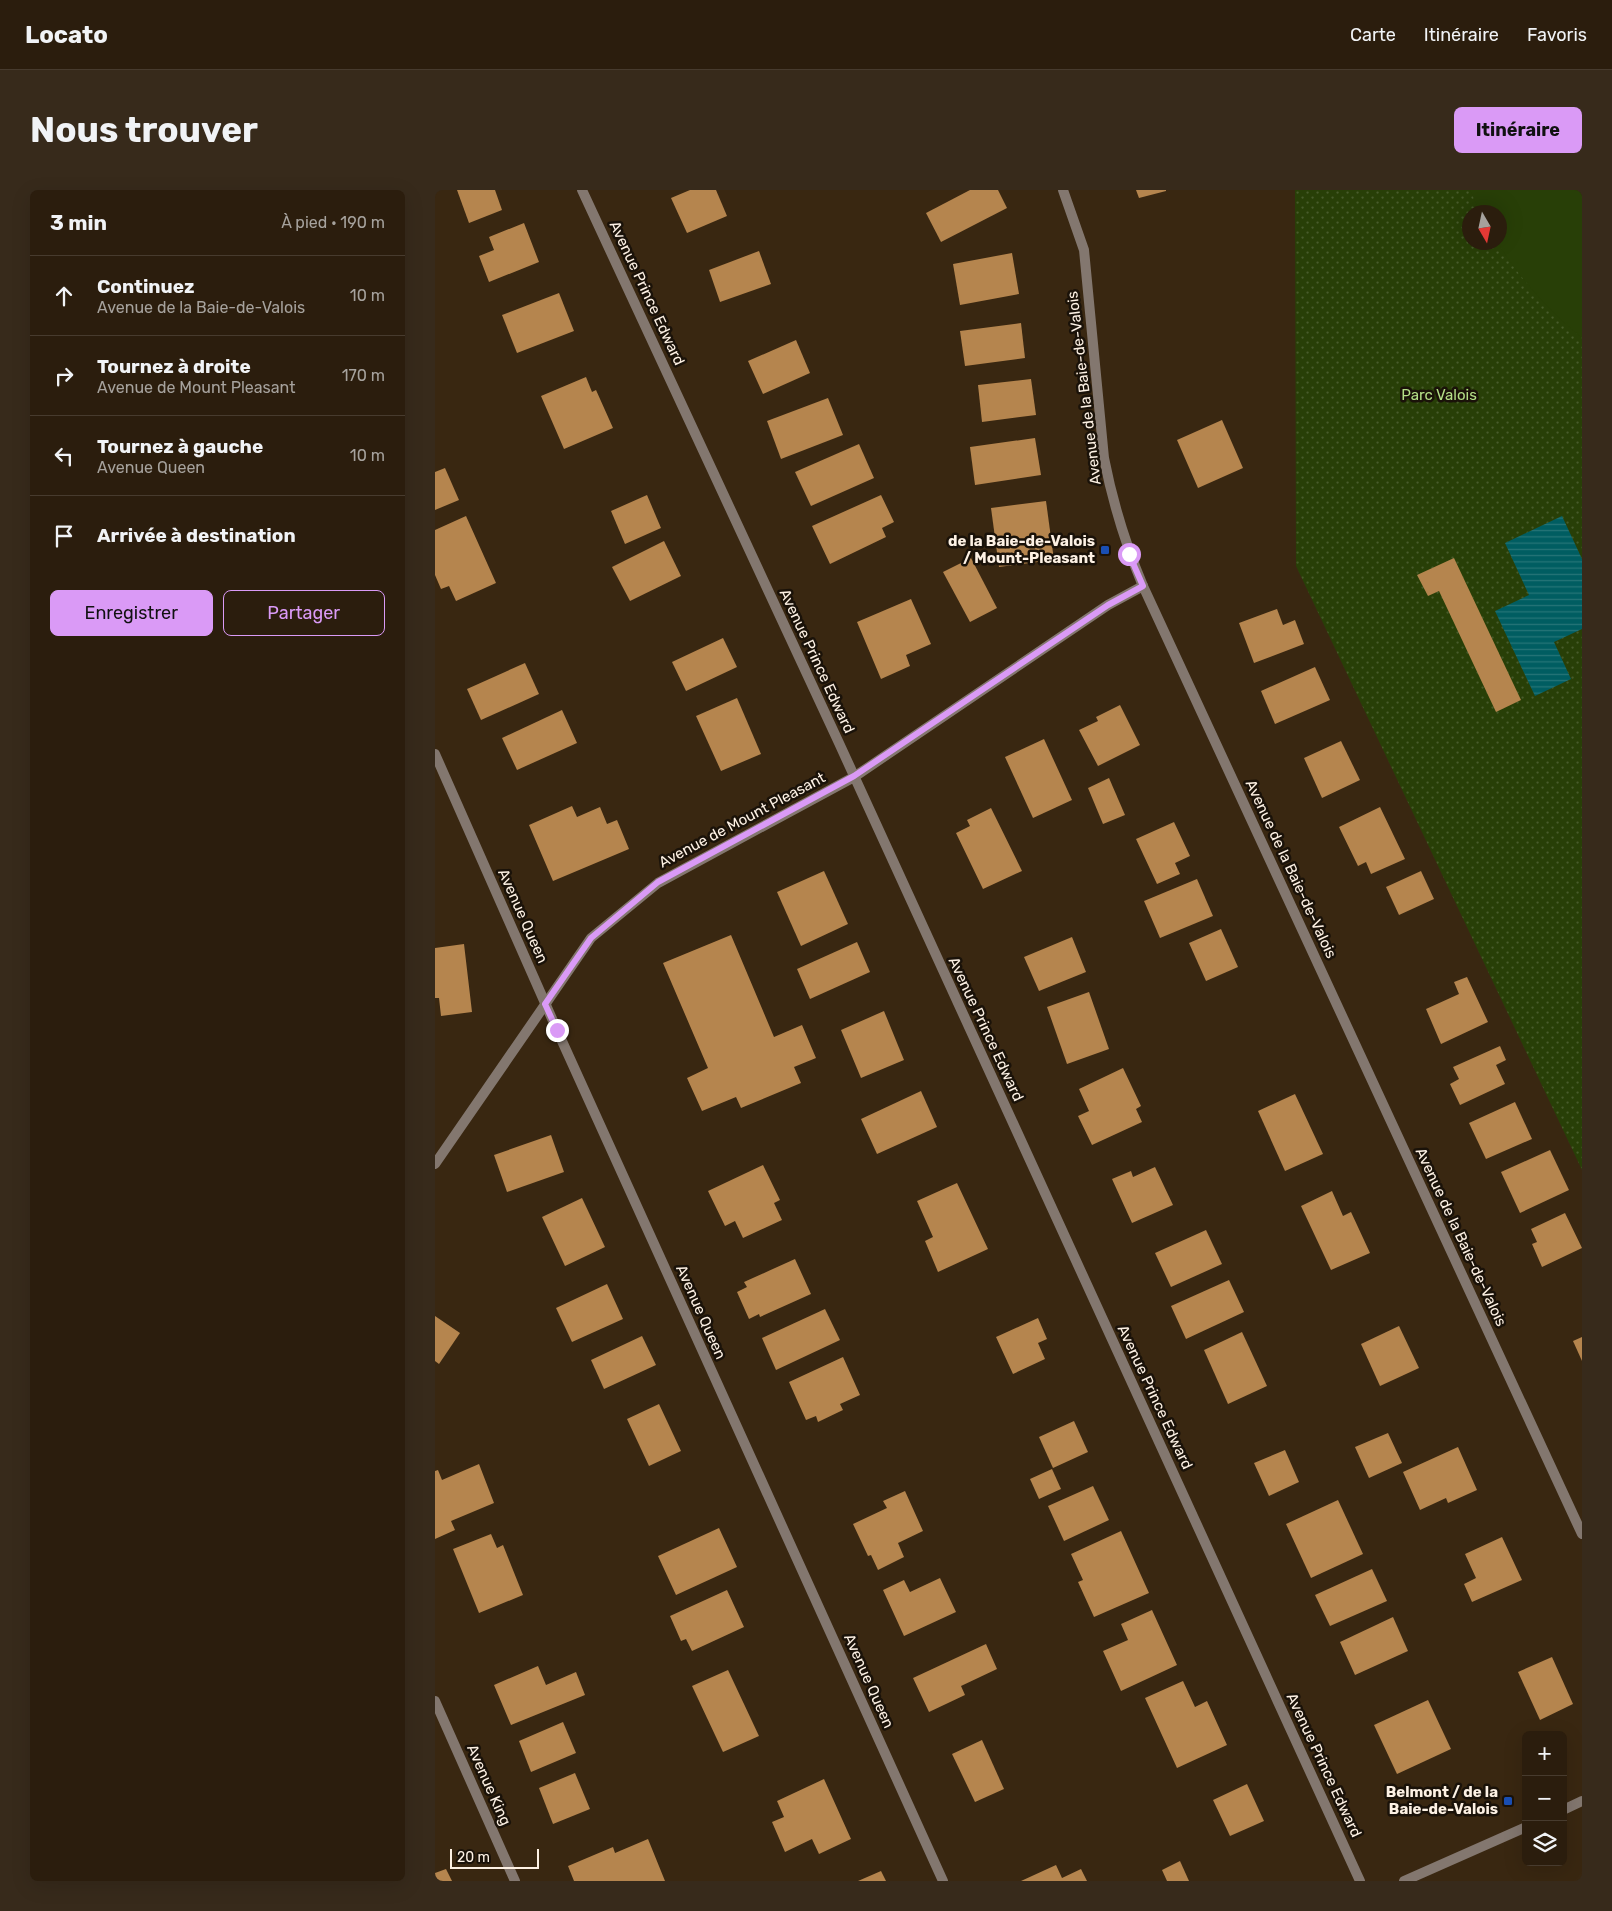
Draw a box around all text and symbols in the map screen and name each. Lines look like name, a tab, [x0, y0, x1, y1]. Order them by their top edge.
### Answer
text: Locato	[25, 21, 108, 49]
text: Carte	[1350, 24, 1396, 46]
text: Itinéraire	[1424, 24, 1499, 46]
text: Favoris	[1527, 24, 1587, 46]
button: Itinéraire	[1454, 107, 1582, 153]
text: Nous trouver	[30, 109, 258, 151]
north arrow	[1462, 205, 1507, 250]
text: 3 min	[50, 210, 107, 235]
text: À pied · 190 m	[281, 213, 385, 232]
street label: Avenue Prince Edward	[606, 218, 688, 368]
text: Continuez	[97, 275, 195, 298]
icon: ahead	[50, 282, 78, 310]
text: 10 m	[350, 286, 385, 305]
street label: Avenue de la Baie-de-Valois	[1063, 290, 1105, 486]
text: Avenue de la Baie-de-Valois	[97, 298, 305, 317]
text: Tournez à droite	[97, 355, 251, 378]
icon: right	[50, 362, 78, 390]
text: 170 m	[342, 366, 385, 385]
text: Avenue de Mount Pleasant	[97, 378, 295, 397]
park label: Parc Valois	[1401, 386, 1477, 404]
text: Tournez à gauche	[97, 435, 263, 458]
icon: left	[50, 442, 78, 470]
text: 10 m	[350, 446, 385, 465]
text: Avenue Queen	[97, 458, 205, 477]
icon: arrive	[50, 522, 78, 550]
text: Arrivée à destination	[97, 524, 296, 547]
place label: de la Baie-de-Valois / Mount-Pleasant	[948, 532, 1095, 567]
route start	[1118, 543, 1141, 566]
marker: de la Baie-de-Valois / Mount-Pleasant	[1099, 544, 1111, 556]
street label: Avenue Prince Edward	[776, 586, 858, 736]
button: Enregistrer	[50, 590, 213, 636]
button: Partager	[223, 590, 385, 636]
street label: Avenue de Mount Pleasant	[656, 768, 828, 872]
street label: Avenue de la Baie-de-Valois	[1242, 777, 1341, 962]
street label: Avenue Queen	[494, 866, 552, 966]
street label: Avenue Prince Edward	[945, 954, 1027, 1104]
route end	[546, 1019, 569, 1042]
street label: Avenue de la Baie-de-Valois	[1412, 1145, 1511, 1330]
street label: Avenue Queen	[672, 1262, 730, 1362]
street label: Avenue Prince Edward	[1114, 1322, 1196, 1472]
street label: Avenue Queen	[840, 1631, 898, 1731]
street label: Avenue Prince Edward	[1283, 1690, 1365, 1840]
map controls	[1522, 1731, 1567, 1866]
button: +	[1522, 1731, 1567, 1776]
street label: Avenue King	[463, 1742, 515, 1828]
button: −	[1522, 1776, 1567, 1821]
place label: Belmont / de la Baie-de-Valois	[1386, 1783, 1498, 1818]
marker: Belmont / de la Baie-de-Valois	[1502, 1795, 1514, 1807]
button: layers	[1522, 1821, 1567, 1866]
scale bar	[450, 1846, 539, 1869]
text: 20 m	[457, 1849, 490, 1866]

